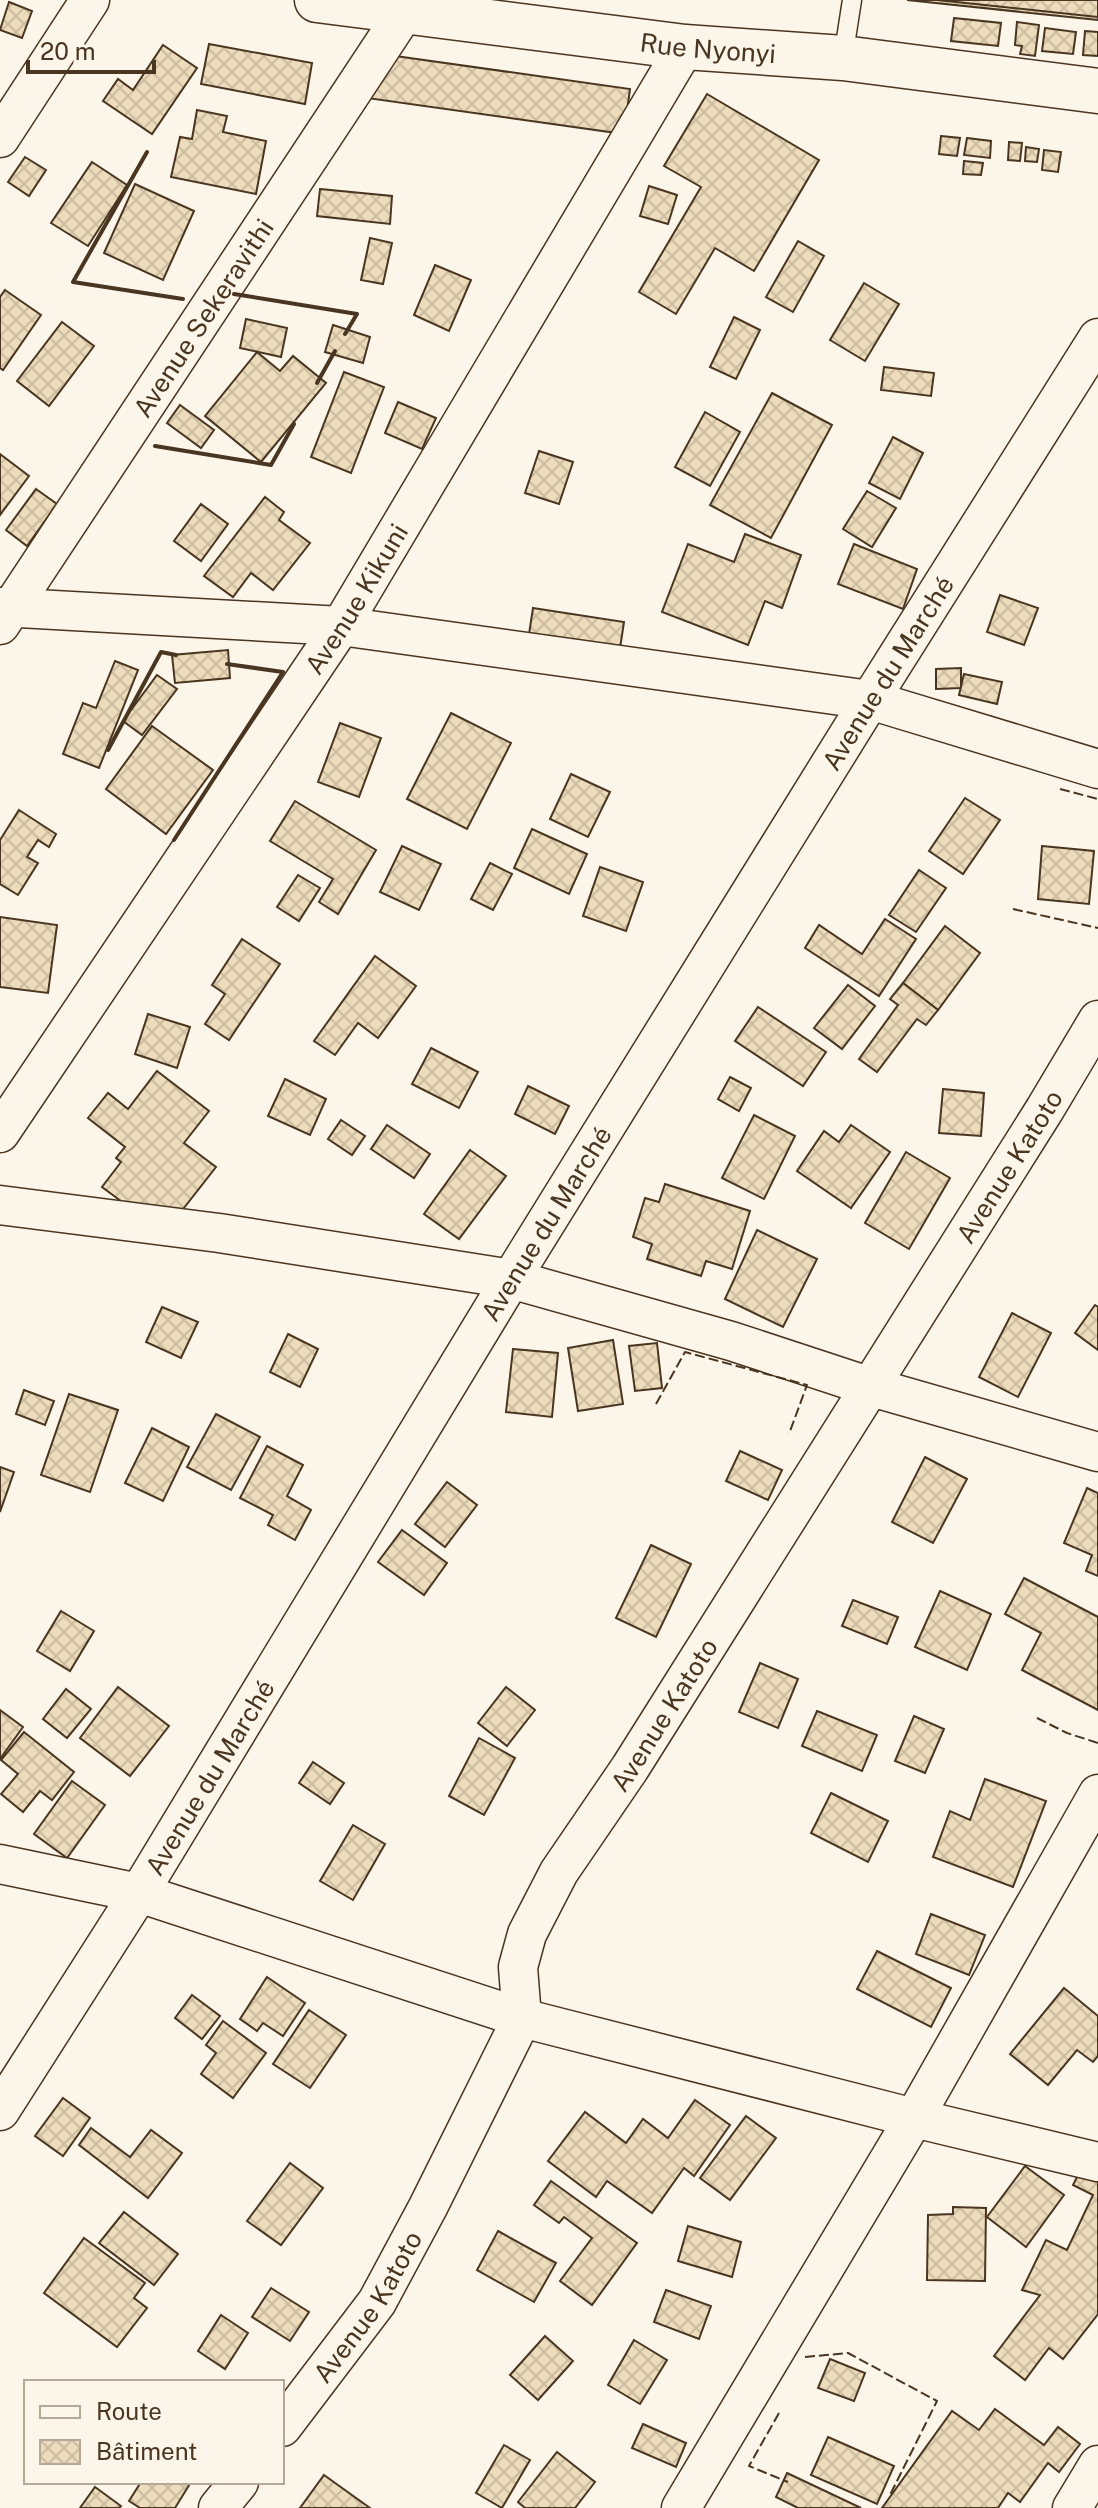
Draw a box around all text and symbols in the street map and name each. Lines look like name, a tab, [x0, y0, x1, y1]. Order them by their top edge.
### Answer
scale bar	[28, 24, 154, 74]
street label: Rue Nyonyi	[638, 26, 777, 69]
text: 20 m	[40, 37, 96, 65]
street label: Avenue Sekeravithi	[126, 213, 279, 423]
street label: Avenue Kikuni	[298, 518, 414, 680]
street label: Avenue du Marché	[815, 570, 960, 776]
street label: Avenue Katoto	[949, 1084, 1068, 1249]
street label: Avenue du Marché	[474, 1120, 618, 1326]
street label: Avenue Katoto	[603, 1632, 723, 1797]
street label: Avenue du Marché	[138, 1674, 280, 1881]
street label: Avenue Katoto	[306, 2225, 428, 2388]
legend	[24, 2380, 284, 2484]
text: Route	[96, 2397, 162, 2425]
text: Bâtiment	[96, 2437, 197, 2465]

